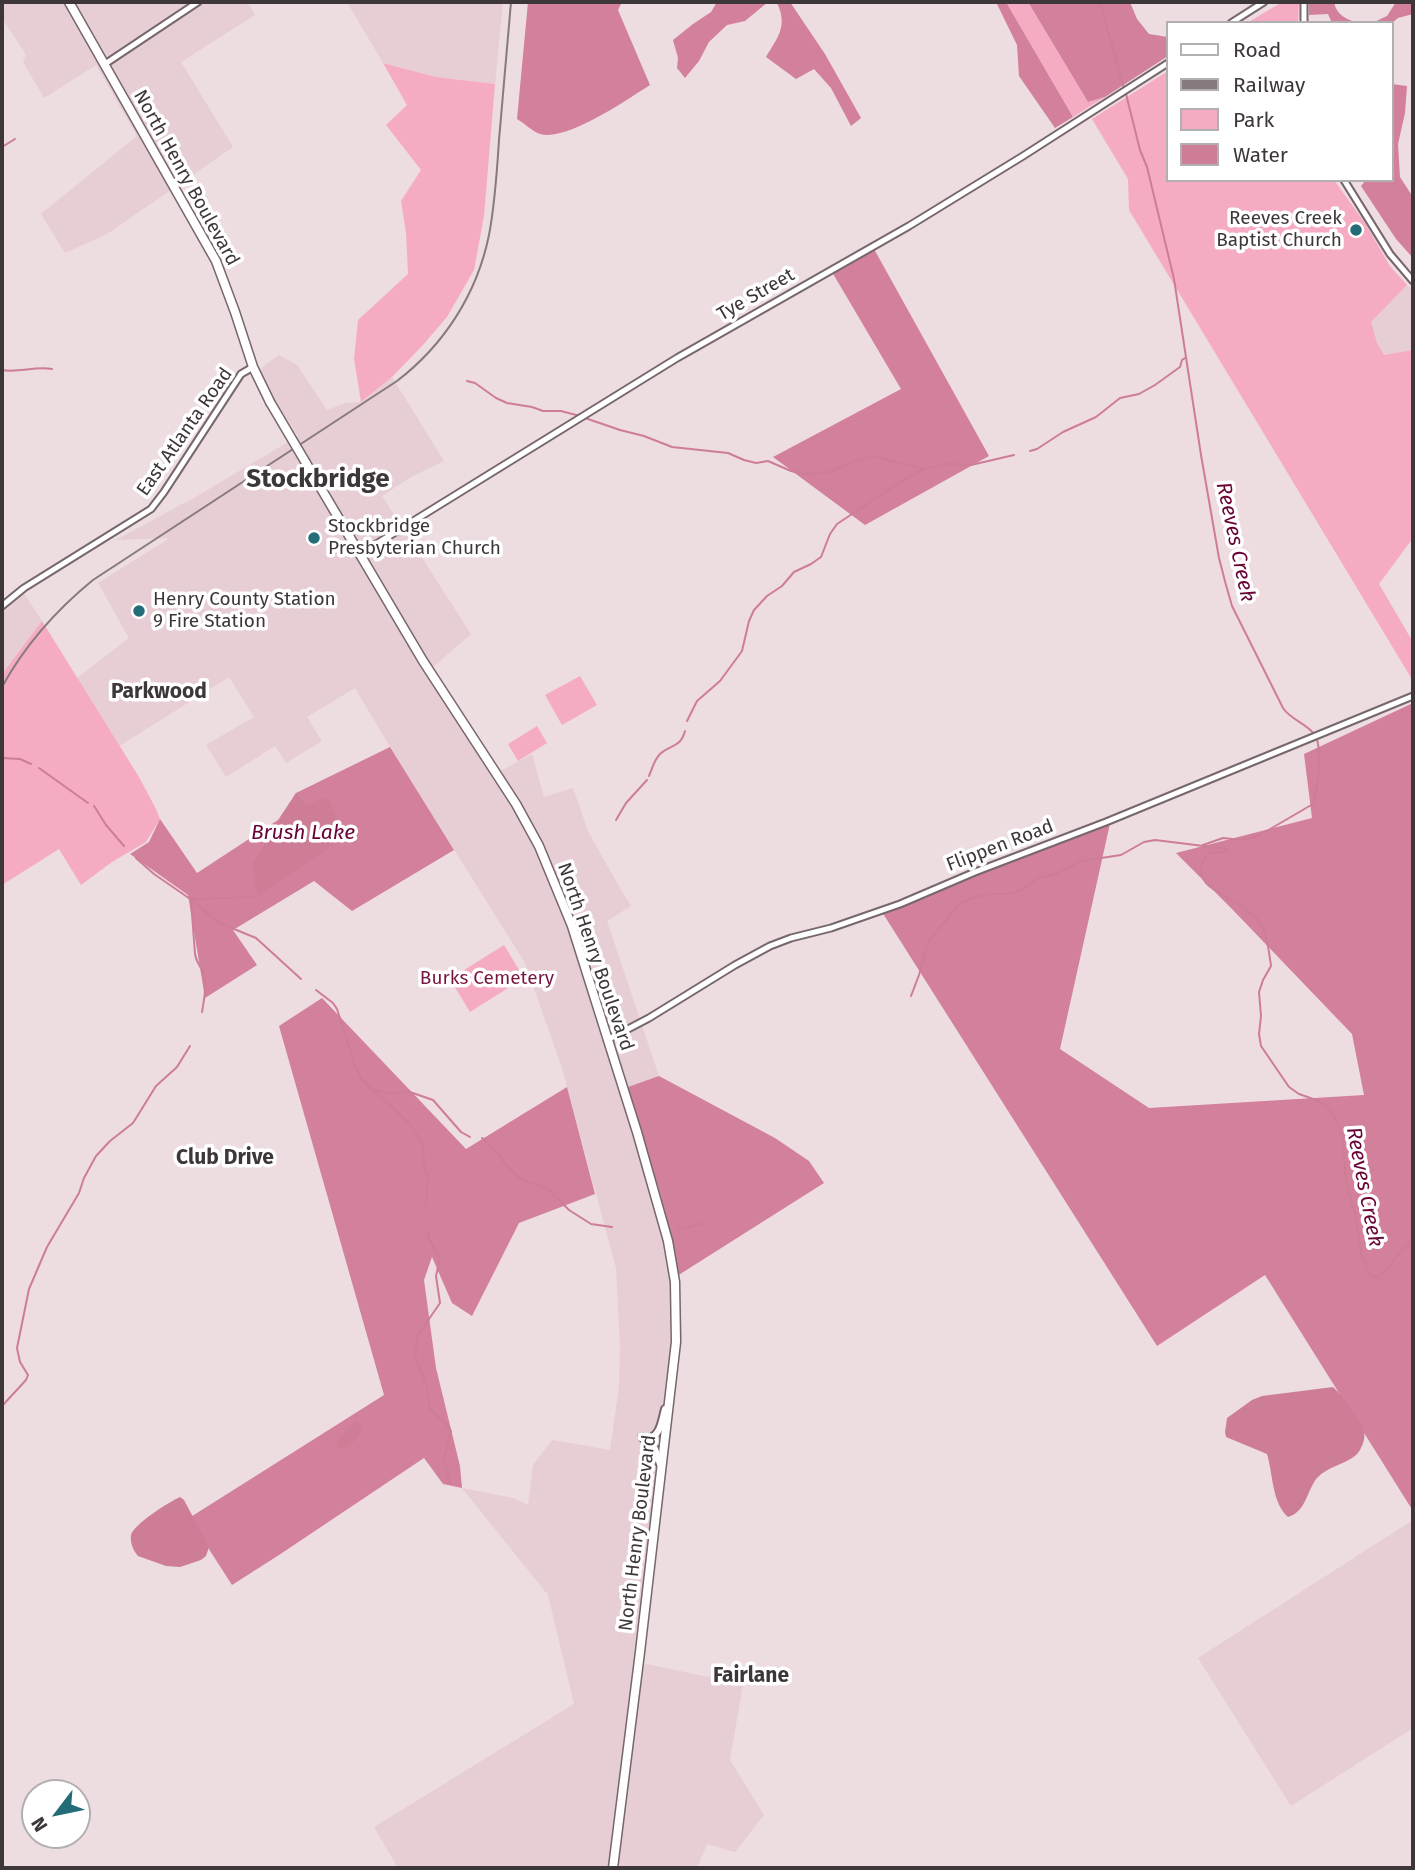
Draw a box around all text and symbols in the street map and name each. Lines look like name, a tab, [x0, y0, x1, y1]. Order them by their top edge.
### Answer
legend	[1166, 21, 1394, 182]
text: Road	[1233, 37, 1281, 63]
text: Railway	[1233, 72, 1305, 98]
street label: North Henry Boulevard	[128, 86, 244, 270]
text: Park	[1233, 107, 1274, 133]
text: Water	[1233, 142, 1288, 168]
place label: Reeves Creek Baptist Church	[1216, 208, 1342, 252]
marker: Reeves Creek Baptist Church	[1348, 222, 1364, 238]
street label: Tye Street	[713, 264, 799, 326]
street label: East Atlanta Road	[132, 364, 238, 500]
district label: Stockbridge	[246, 464, 390, 496]
water label: Reeves Creek	[1210, 480, 1260, 604]
place label: Stockbridge Presbyterian Church	[328, 516, 501, 560]
marker: Stockbridge Presbyterian Church	[306, 530, 322, 546]
place label: Henry County Station 9 Fire Station	[153, 589, 336, 633]
marker: Henry County Station 9 Fire Station	[131, 603, 147, 619]
district label: Parkwood	[111, 679, 207, 705]
street label: Flippen Road	[943, 815, 1057, 877]
water label: Brush Lake	[251, 820, 355, 846]
street label: North Henry Boulevard	[552, 860, 638, 1054]
park label: Burks Cemetery	[420, 968, 554, 990]
water label: Reeves Creek	[1340, 1125, 1388, 1249]
district label: Club Drive	[176, 1145, 274, 1171]
street label: North Henry Boulevard	[615, 1434, 661, 1632]
district label: Fairlane	[713, 1663, 789, 1689]
north arrow	[21, 1779, 91, 1849]
text: N	[26, 1813, 53, 1836]

